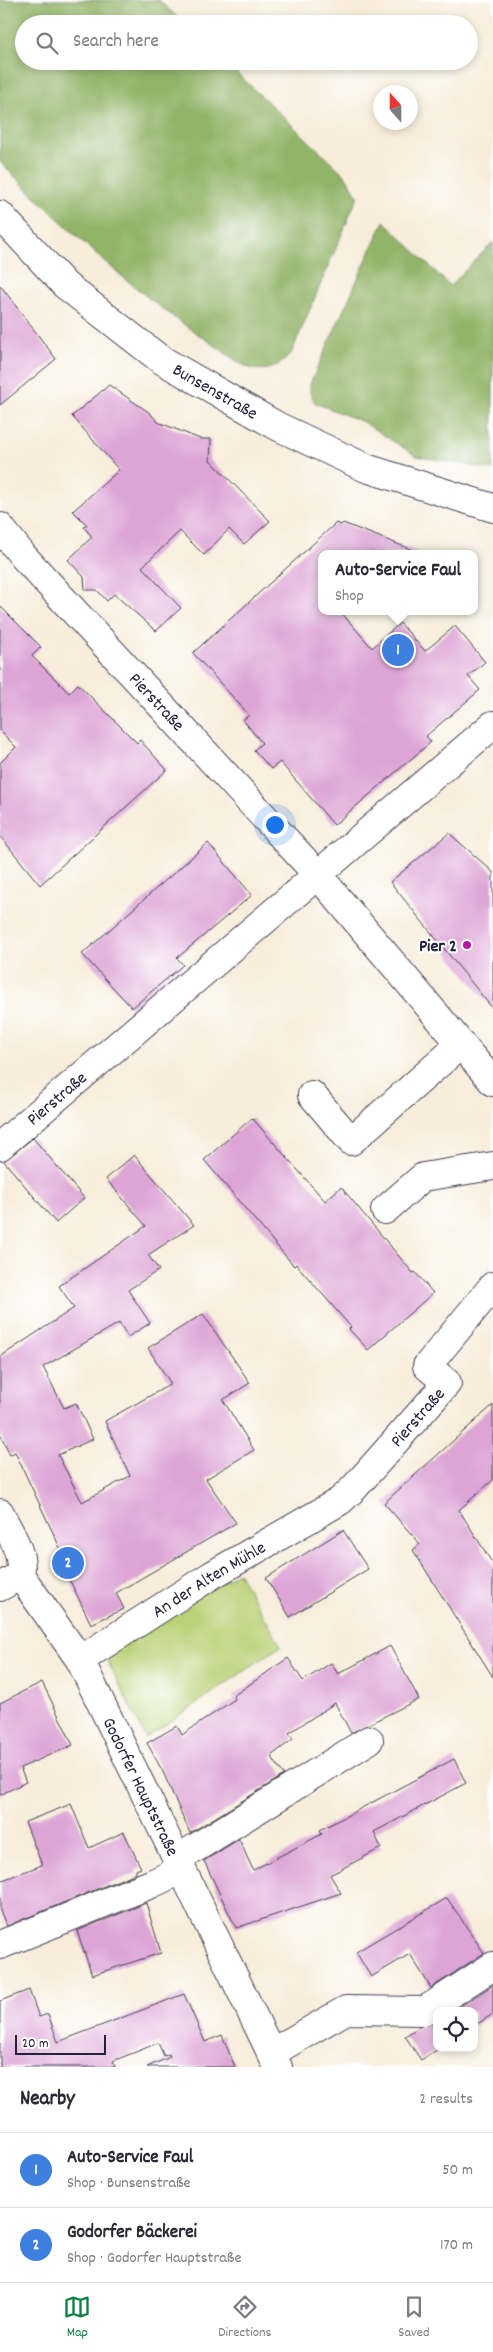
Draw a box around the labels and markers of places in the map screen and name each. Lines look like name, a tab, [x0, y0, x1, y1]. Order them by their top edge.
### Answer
pin: 1	[382, 631, 414, 669]
place label: Pier 2	[419, 935, 457, 960]
marker: Pier 2	[461, 939, 473, 951]
pin: 2	[52, 1544, 84, 1582]

